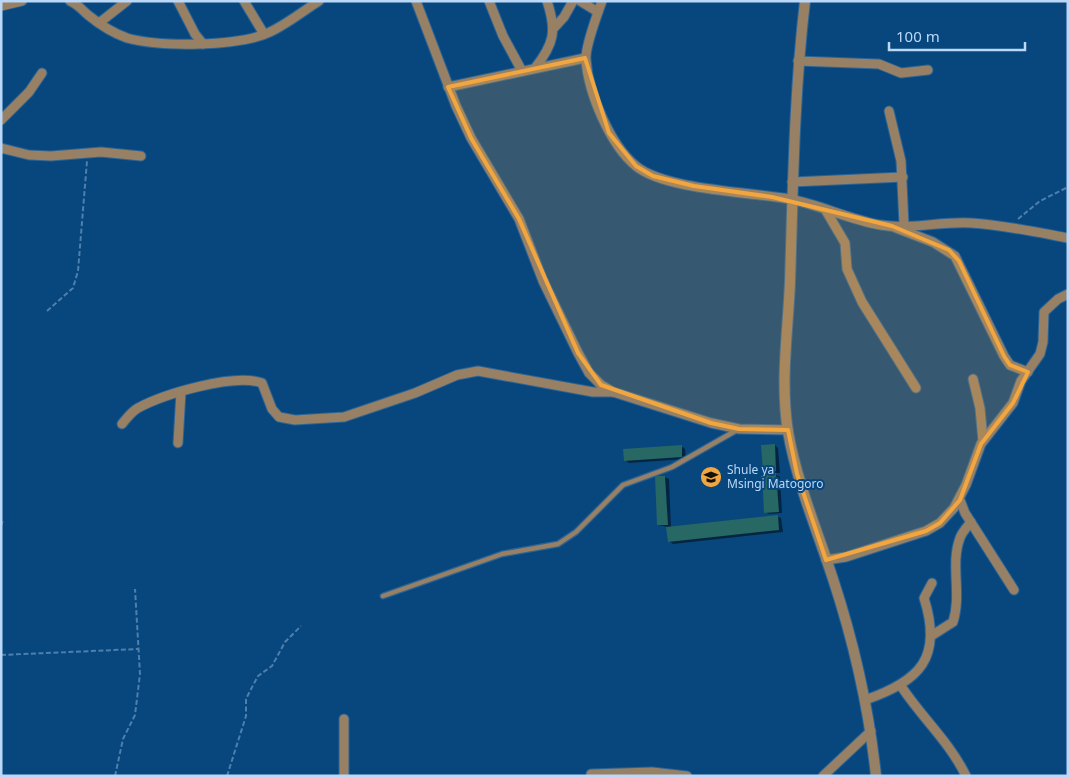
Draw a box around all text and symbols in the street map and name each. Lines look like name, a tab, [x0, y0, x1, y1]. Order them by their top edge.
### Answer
scale bar	[889, 20, 1025, 52]
text: 100 m	[896, 26, 940, 46]
place label: Shule ya Msingi Matogoro	[727, 461, 824, 492]
school or university icon: Shule ya Msingi Matogoro	[699, 465, 723, 489]

